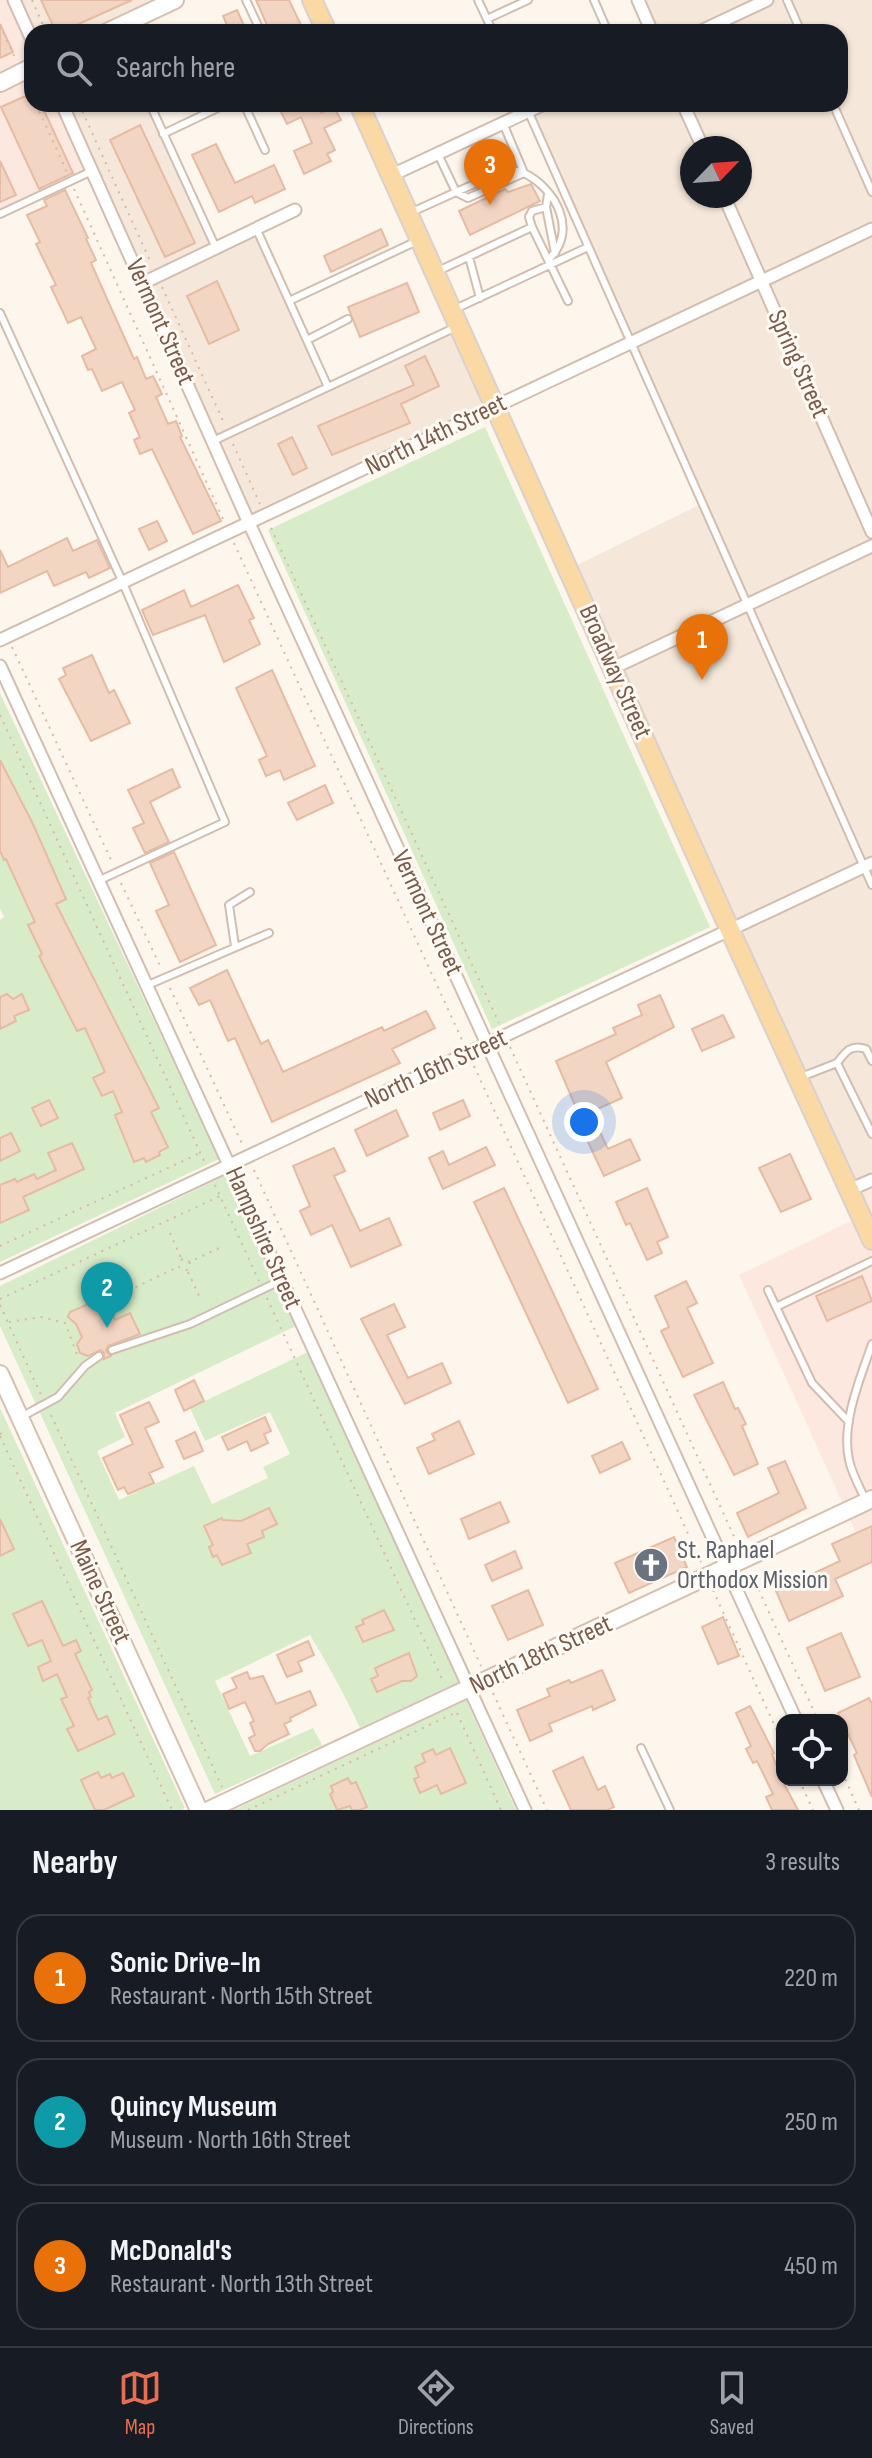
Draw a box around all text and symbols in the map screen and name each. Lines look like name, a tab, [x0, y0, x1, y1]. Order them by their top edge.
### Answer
search box	[24, 24, 848, 112]
icon: search	[52, 46, 96, 90]
text: Search here	[116, 50, 235, 86]
north arrow	[680, 136, 752, 208]
pin: 3	[464, 139, 516, 205]
street label: Vermont Street	[118, 254, 202, 390]
street label: Spring Street	[761, 305, 836, 423]
street label: North 14th Street	[360, 387, 512, 482]
street label: Broadway Street	[572, 600, 658, 744]
pin: 1	[676, 614, 728, 680]
street label: Vermont Street	[385, 845, 470, 981]
street label: North 16th Street	[360, 1022, 512, 1115]
your location	[564, 1102, 604, 1142]
street label: Hampshire Street	[218, 1162, 308, 1314]
pin: 2	[81, 1262, 133, 1328]
street label: Maine Street	[63, 1535, 138, 1649]
place label: St. Raphael Orthodox Mission	[677, 1535, 828, 1596]
church icon: St. Raphael Orthodox Mission	[632, 1546, 670, 1584]
street label: North 18th Street	[465, 1608, 617, 1701]
map controls	[776, 1714, 848, 1786]
button: locate	[776, 1714, 848, 1786]
text: Nearby	[32, 1842, 118, 1883]
text: 3 results	[765, 1847, 840, 1878]
text: Sonic Drive-In	[110, 1945, 261, 1981]
text: 1	[55, 1963, 65, 1994]
text: 220 m	[784, 1963, 838, 1994]
text: Restaurant · North 15th Street	[110, 1981, 373, 2012]
text: Quincy Museum	[110, 2089, 277, 2125]
text: 2	[54, 2107, 66, 2138]
text: 250 m	[784, 2107, 838, 2138]
text: Museum · North 16th Street	[110, 2125, 351, 2156]
text: McDonald's	[110, 2233, 232, 2269]
text: 3	[54, 2251, 66, 2282]
text: 450 m	[784, 2251, 838, 2282]
text: Restaurant · North 13th Street	[110, 2269, 373, 2300]
tab: Map	[118, 2366, 162, 2441]
tab: Directions	[398, 2366, 474, 2441]
tab: Saved	[710, 2366, 754, 2441]

